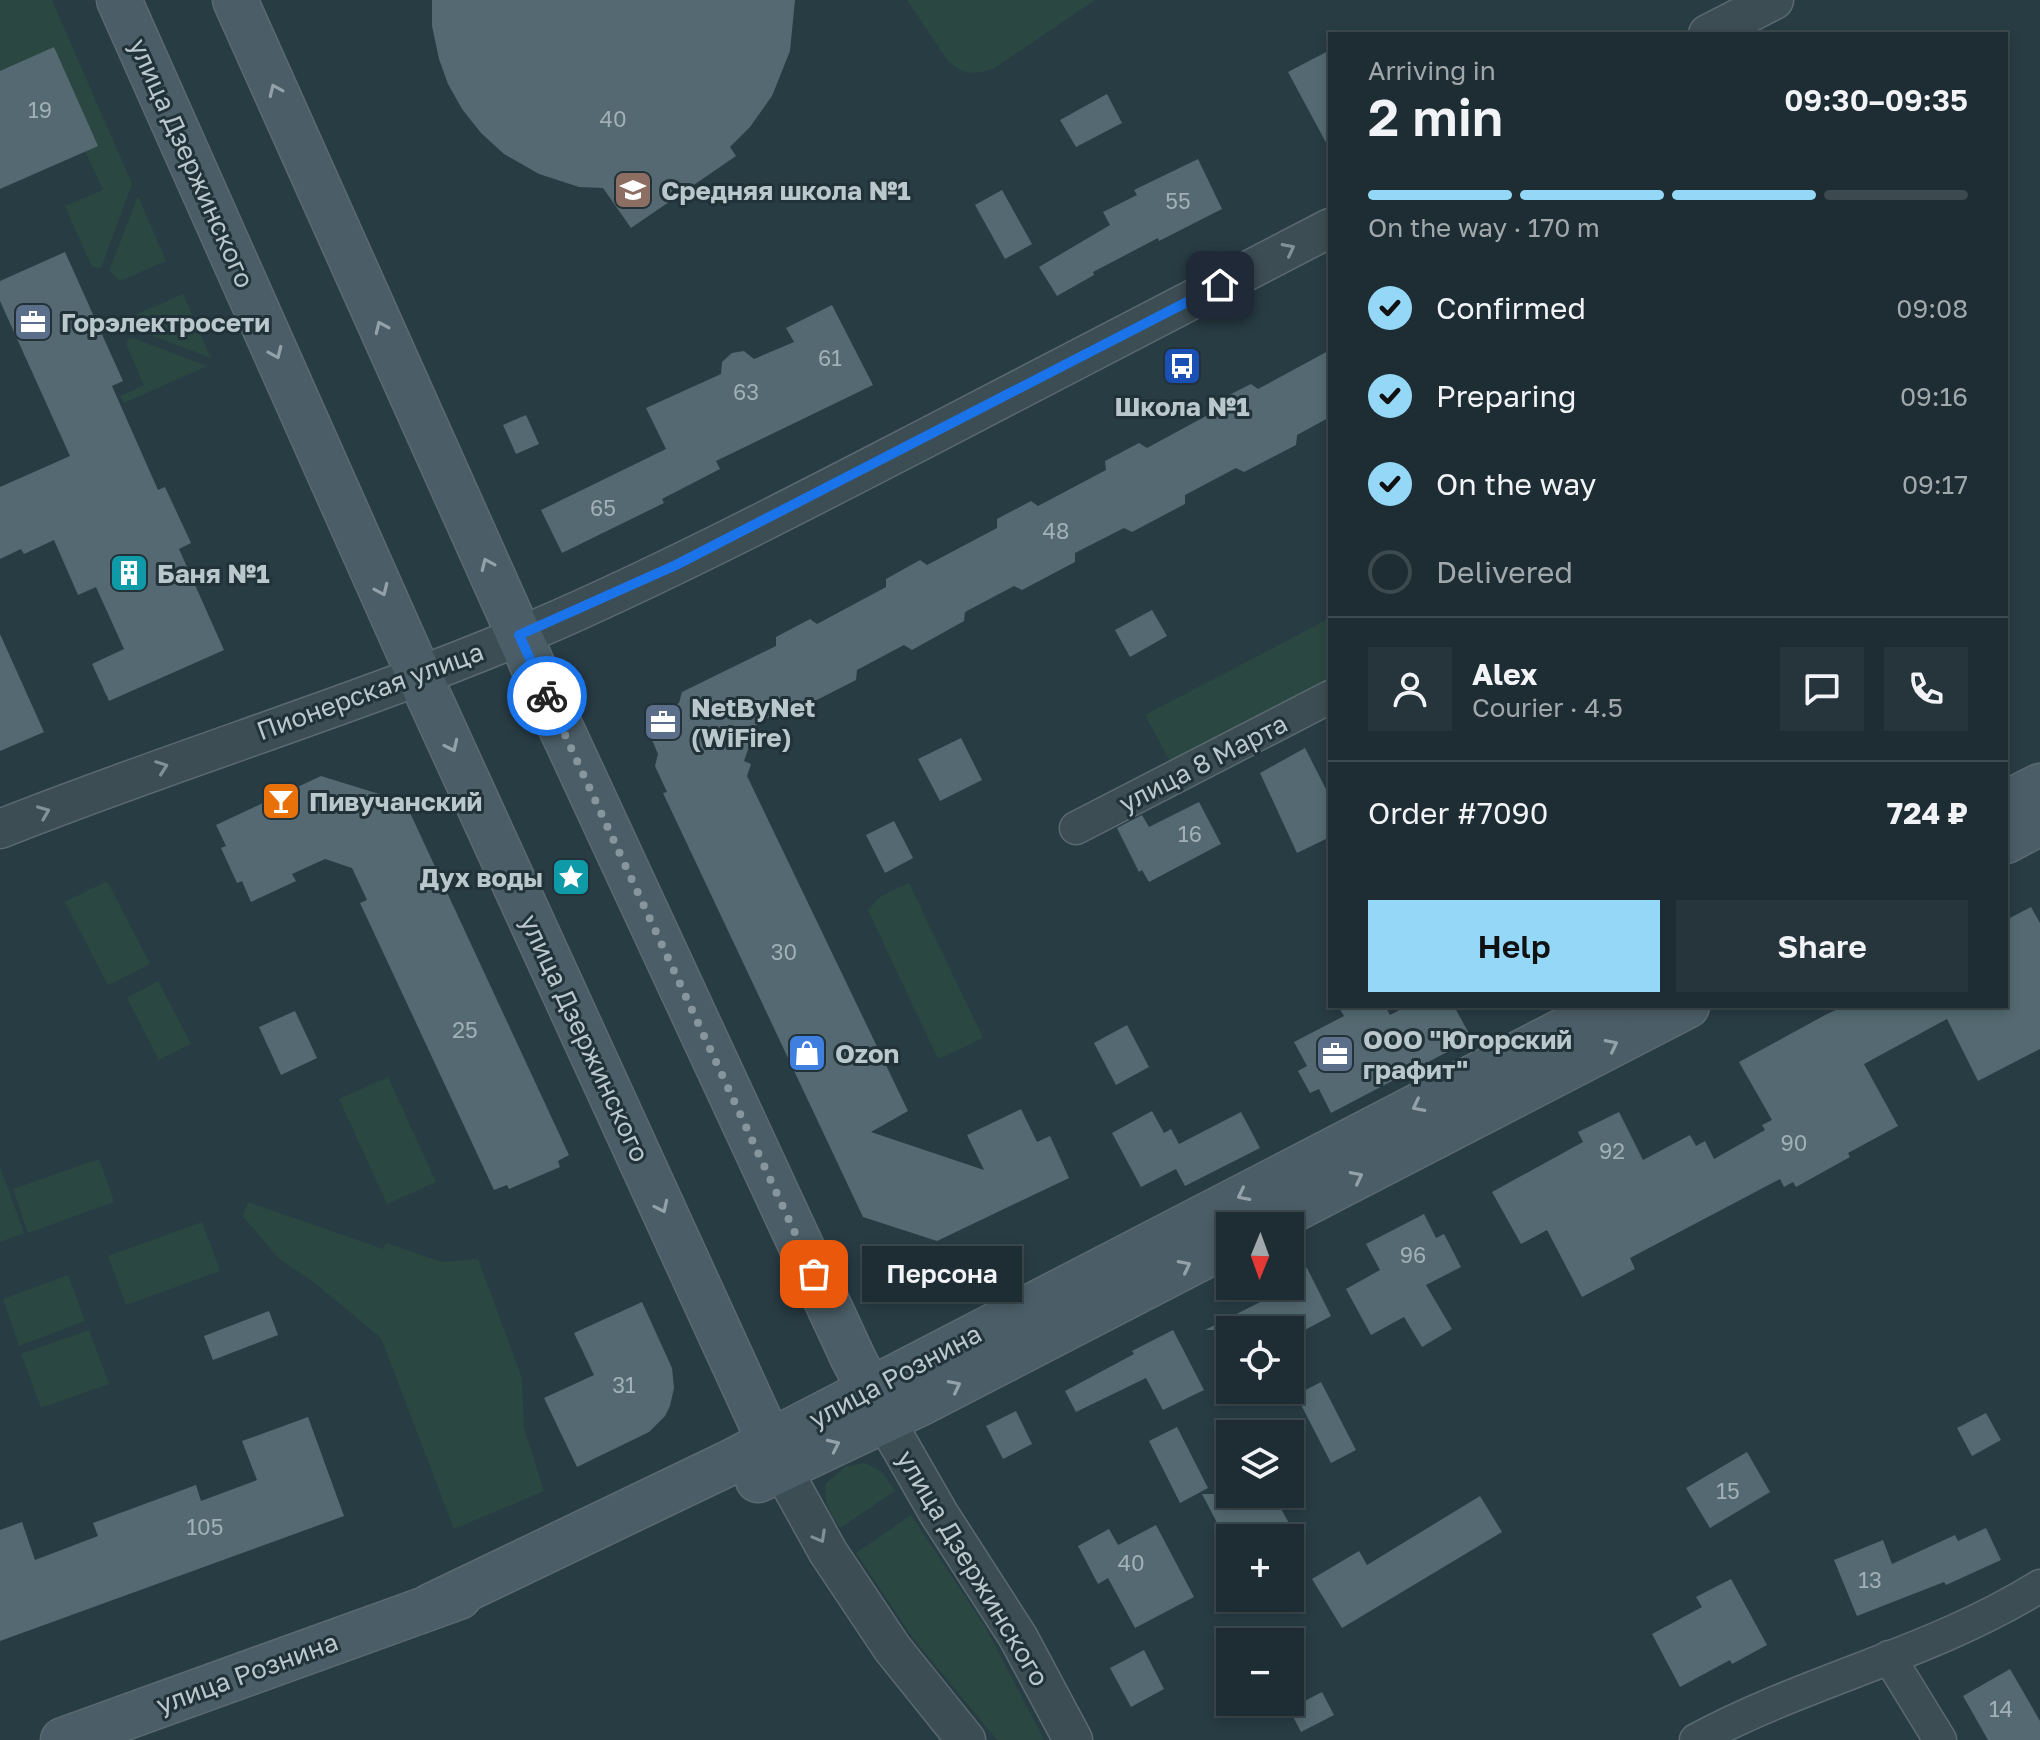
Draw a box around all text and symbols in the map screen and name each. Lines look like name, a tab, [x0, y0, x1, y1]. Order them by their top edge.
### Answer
street label: улица Дзержинского	[123, 34, 261, 292]
text: Arriving in	[1368, 55, 1496, 86]
text: 09:30–09:35	[1784, 82, 1968, 118]
one-way arrow	[268, 83, 284, 98]
text: 2 min	[1368, 85, 1503, 147]
house number: 19	[28, 96, 52, 123]
house number: 40	[599, 105, 627, 132]
school or university icon: Средняя школа №1	[612, 169, 654, 211]
place label: Средняя школа №1	[661, 175, 911, 206]
house number: 55	[1165, 187, 1191, 214]
text: On the way · 170 m	[1368, 212, 1600, 243]
one-way arrow	[1281, 244, 1296, 259]
pin	[1186, 251, 1254, 319]
icon: home	[1198, 263, 1242, 307]
icon: check	[1368, 286, 1412, 330]
text: Confirmed	[1436, 290, 1586, 326]
text: 09:08	[1896, 293, 1968, 324]
office icon: Горэлектросети	[12, 301, 54, 343]
place label: Горэлектросети	[61, 307, 270, 338]
one-way arrow	[375, 321, 391, 335]
house number: 61	[818, 344, 842, 371]
one-way arrow	[266, 345, 282, 359]
bus stop icon: Школа №1	[1161, 345, 1203, 387]
icon: check	[1368, 374, 1412, 418]
house number: 63	[733, 378, 759, 405]
text: Preparing	[1436, 378, 1577, 414]
text: 09:16	[1900, 381, 1968, 412]
place label: Школа №1	[1114, 391, 1250, 422]
icon: check	[1368, 462, 1412, 506]
text: On the way	[1436, 466, 1596, 502]
text: 09:17	[1902, 469, 1968, 500]
house number: 65	[590, 494, 616, 521]
house number: 48	[1043, 517, 1069, 544]
building icon: Баня №1	[108, 552, 150, 594]
text: Delivered	[1436, 554, 1573, 590]
place label: Баня №1	[157, 558, 270, 589]
one-way arrow	[481, 558, 497, 572]
one-way arrow	[372, 582, 388, 597]
street label: Пионерская улица	[252, 636, 488, 746]
button: person	[1368, 647, 1452, 731]
button: chat	[1780, 647, 1864, 731]
button: phone	[1884, 647, 1968, 731]
courier	[507, 656, 587, 736]
text: Alex	[1472, 656, 1537, 692]
icon: bike	[525, 674, 569, 718]
place label: NetByNet (WiFire)	[691, 692, 815, 753]
text: Courier · 4.5	[1472, 692, 1623, 723]
office icon: NetByNet (WiFire)	[642, 701, 684, 743]
street label: улица 8 Марта	[1114, 707, 1292, 819]
one-way arrow	[442, 738, 458, 753]
one-way arrow	[154, 761, 168, 777]
bar icon: Пивучанский	[260, 780, 302, 822]
place label: Пивучанский	[309, 786, 482, 817]
text: Order #7090	[1368, 795, 1548, 831]
text: 724 ₽	[1887, 795, 1968, 831]
one-way arrow	[36, 805, 50, 822]
house number: 16	[1178, 820, 1202, 847]
place icon: Дух воды	[550, 856, 592, 898]
place label: Дух воды	[420, 862, 543, 893]
button: Help	[1368, 900, 1660, 992]
button: Share	[1676, 900, 1968, 992]
street label: улица Дзержинского	[514, 909, 656, 1167]
house number: 30	[771, 938, 797, 965]
house number: 25	[452, 1016, 478, 1043]
place label: ООО "Югорский графит"	[1363, 1024, 1572, 1085]
shop icon: Ozon	[786, 1032, 828, 1074]
office icon: ООО "Югорский графит"	[1314, 1033, 1356, 1075]
place label: Ozon	[835, 1038, 899, 1069]
one-way arrow	[1604, 1039, 1619, 1054]
one-way arrow	[1411, 1096, 1426, 1111]
house number: 90	[1781, 1129, 1807, 1156]
house number: 92	[1599, 1137, 1625, 1164]
one-way arrow	[1348, 1172, 1363, 1187]
one-way arrow	[1237, 1186, 1252, 1201]
one-way arrow	[652, 1198, 668, 1213]
north arrow	[1216, 1212, 1304, 1300]
map controls	[1216, 1212, 1304, 1716]
pin	[780, 1240, 848, 1308]
house number: 96	[1400, 1241, 1426, 1268]
callout: Персона	[862, 1246, 1022, 1302]
icon: bag	[792, 1252, 836, 1296]
text: Персона	[886, 1258, 998, 1289]
one-way arrow	[1177, 1260, 1192, 1275]
button: locate	[1216, 1316, 1304, 1404]
street label: улица Рознина	[803, 1317, 987, 1435]
house number: 31	[612, 1371, 636, 1398]
one-way arrow	[946, 1380, 961, 1395]
button: layers	[1216, 1420, 1304, 1508]
one-way arrow	[825, 1439, 840, 1455]
street label: улица Дзержинского	[890, 1444, 1056, 1692]
house number: 15	[1716, 1477, 1740, 1504]
house number: 105	[186, 1513, 224, 1540]
button: +	[1216, 1524, 1304, 1612]
one-way arrow	[810, 1529, 826, 1543]
house number: 40	[1117, 1549, 1145, 1576]
house number: 13	[1858, 1566, 1882, 1593]
street label: улица Рознина	[152, 1626, 342, 1720]
button: −	[1216, 1628, 1304, 1716]
house number: 14	[1989, 1695, 2013, 1722]

